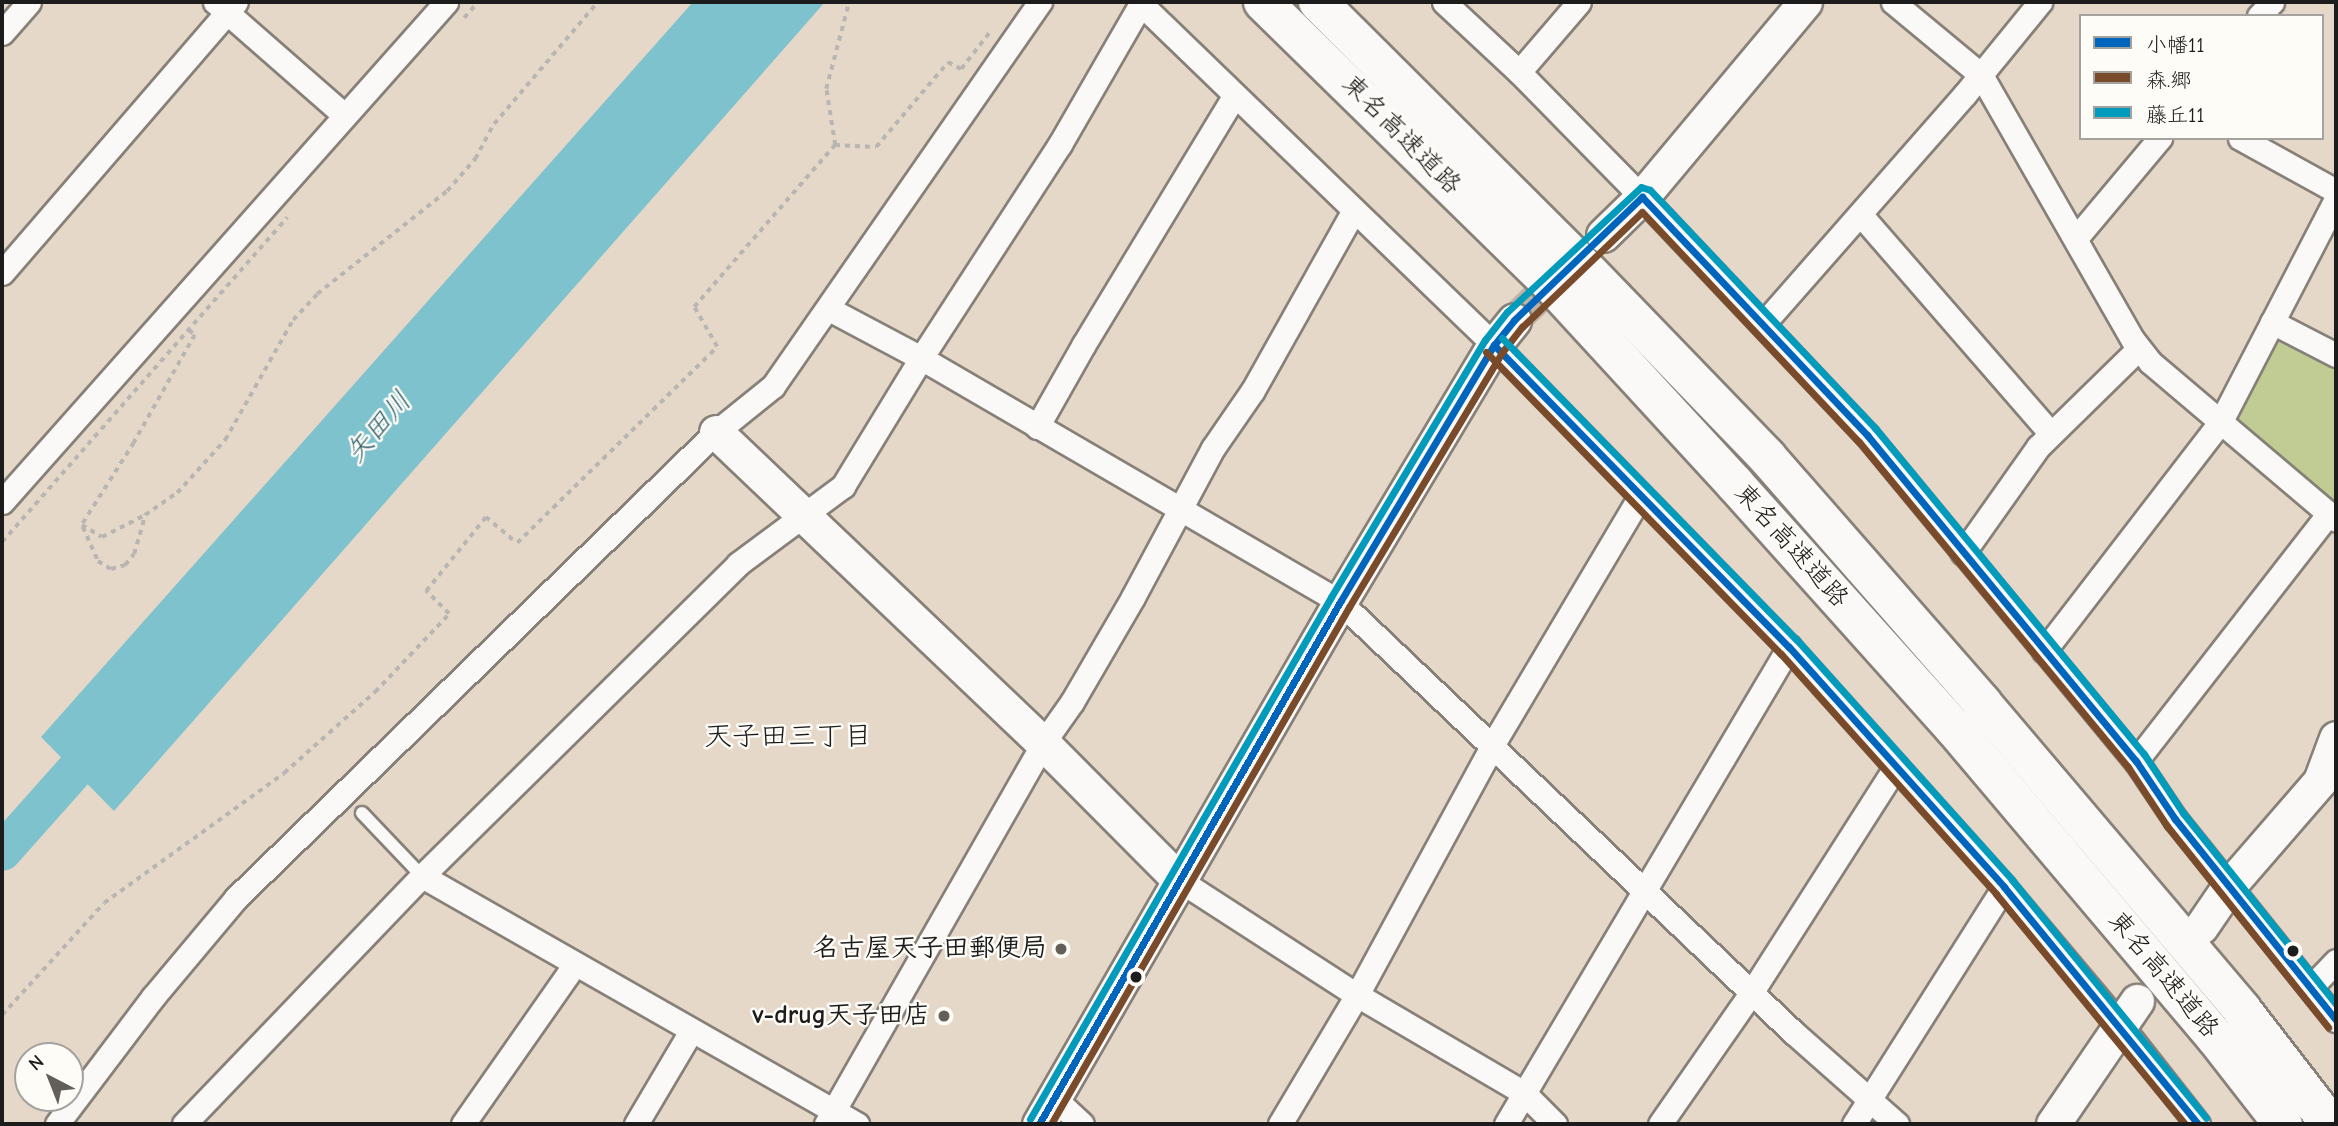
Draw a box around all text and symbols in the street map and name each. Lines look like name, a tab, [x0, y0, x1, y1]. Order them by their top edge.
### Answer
legend	[2079, 14, 2324, 140]
text: 小幡11	[2146, 33, 2205, 57]
text: 森.郷	[2146, 68, 2191, 92]
street label: 東名高速道路	[1335, 69, 1467, 201]
text: 藤丘11	[2146, 103, 2205, 127]
water label: 矢田川	[338, 384, 418, 470]
street label: 東名高速道路	[1727, 478, 1855, 614]
district label: 天子田三丁目	[704, 719, 872, 753]
street label: 東名高速道路	[2101, 905, 2225, 1045]
place label: 名古屋天子田郵便局	[813, 933, 1047, 965]
marker: 名古屋天子田郵便局	[1053, 941, 1069, 957]
unlabelled marker	[2286, 944, 2300, 958]
unlabelled marker	[1129, 970, 1143, 984]
place label: v-drug天子田店	[753, 1000, 930, 1032]
marker: v-drug天子田店	[936, 1008, 952, 1024]
north arrow	[14, 1042, 84, 1112]
text: N	[24, 1051, 48, 1075]

